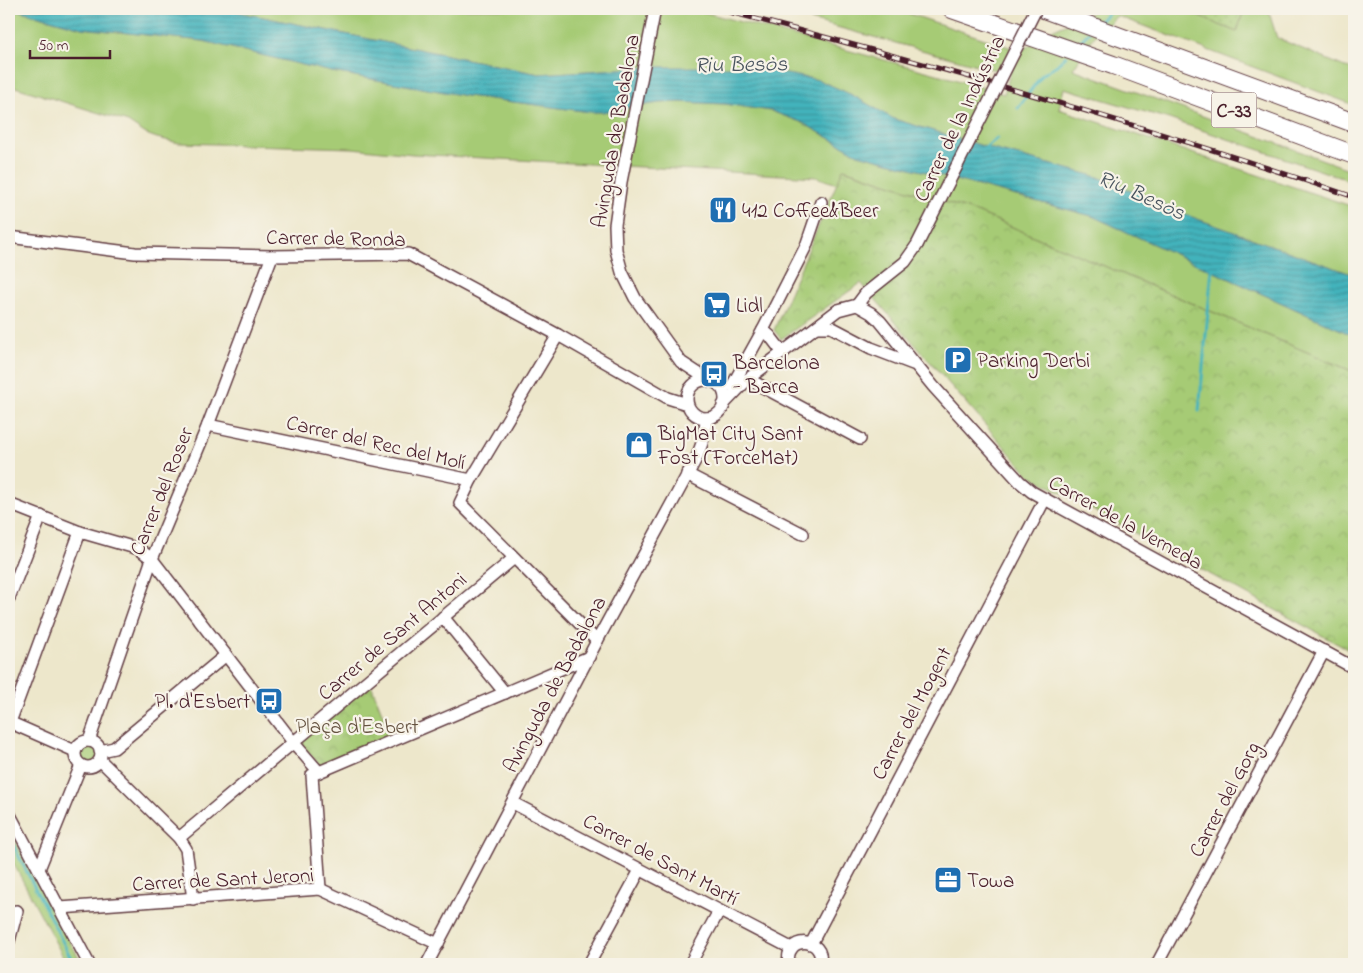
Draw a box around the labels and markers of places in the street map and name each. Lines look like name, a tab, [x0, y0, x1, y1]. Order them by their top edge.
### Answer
restaurant icon: 412 Coffee&Beer	[708, 195, 738, 225]
place label: 412 Coffee&Beer	[742, 197, 879, 227]
supermarket icon: Lidl	[702, 290, 732, 320]
place label: Lidl	[736, 292, 763, 322]
parking icon: Parking Derbi	[943, 345, 973, 375]
place label: Parking Derbi	[977, 347, 1090, 379]
place label: Barcelona - Barca	[732, 349, 820, 403]
bus stop icon: Barcelona - Barca	[699, 359, 729, 389]
place label: BigMat City Sant Fost (ForceMat)	[657, 420, 803, 474]
shop icon: BigMat City Sant Fost (ForceMat)	[624, 430, 654, 460]
bus stop icon: Pl. d'Esbert	[254, 686, 284, 716]
place label: Pl. d'Esbert	[155, 688, 250, 718]
office icon: Towa	[933, 865, 963, 895]
place label: Towa	[967, 867, 1014, 897]

